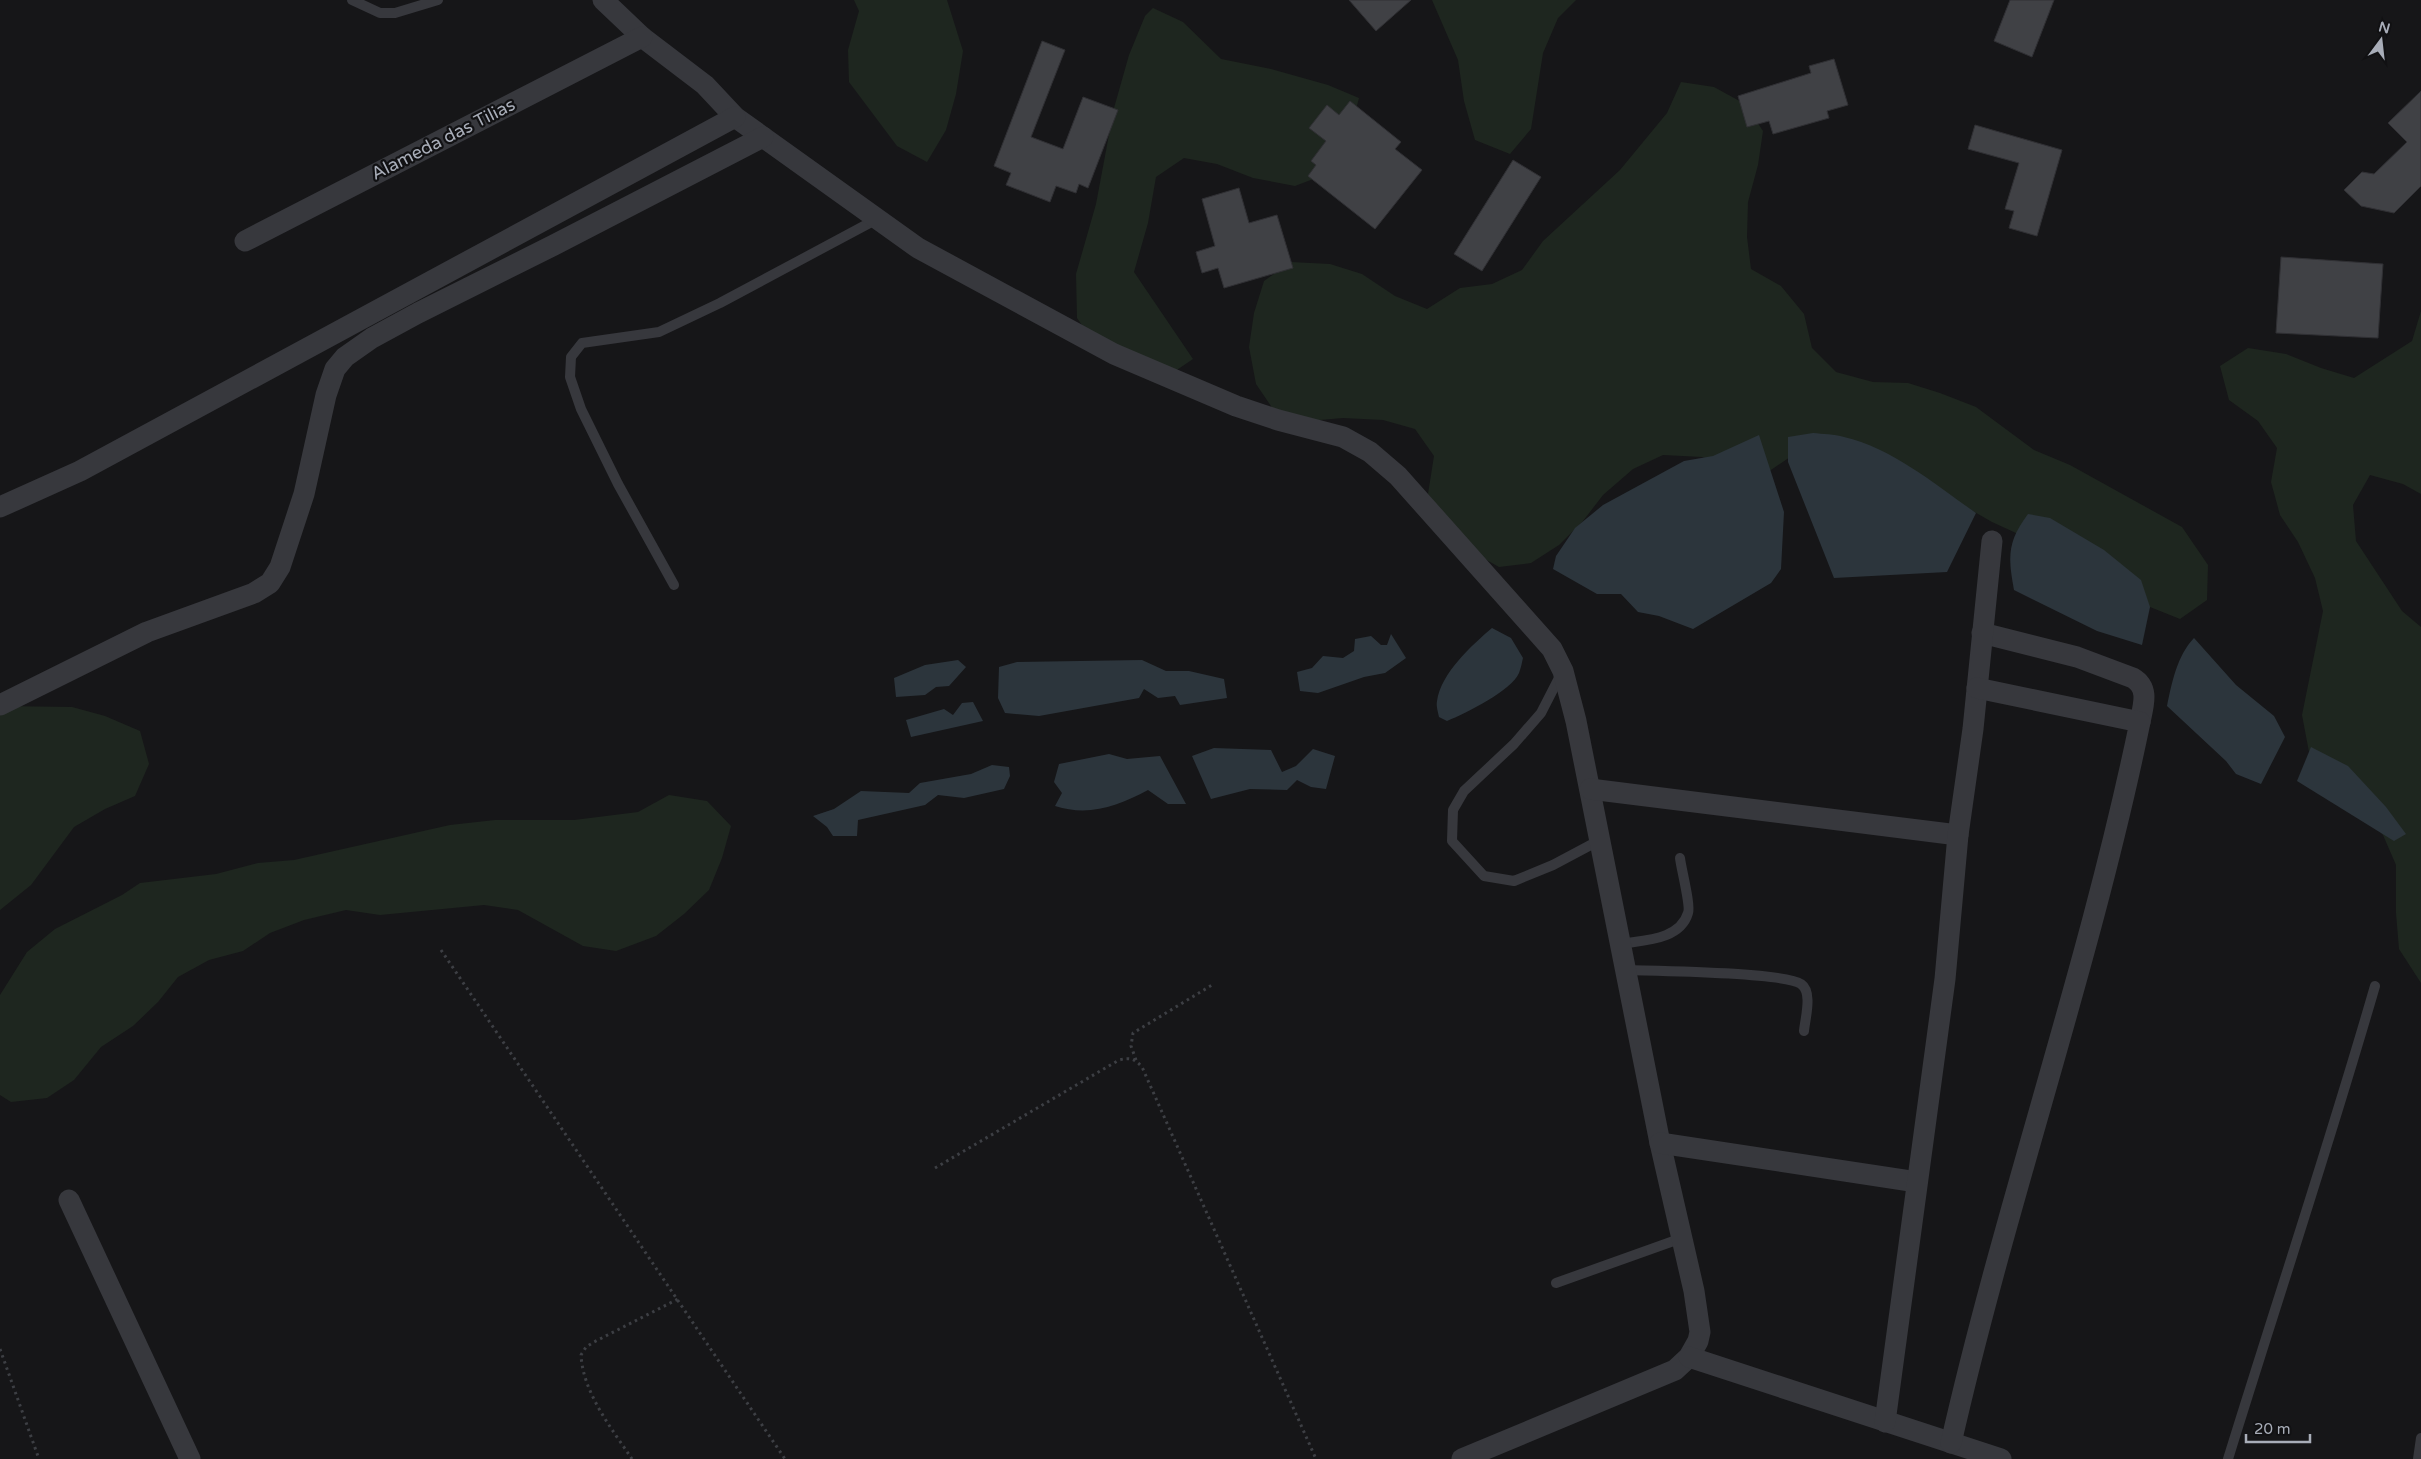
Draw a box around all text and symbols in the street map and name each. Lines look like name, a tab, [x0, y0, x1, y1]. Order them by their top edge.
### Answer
north arrow	[2356, 15, 2406, 65]
text: N	[2377, 18, 2392, 38]
street label: Alameda das Tilias	[367, 93, 519, 185]
scale bar	[2246, 1412, 2310, 1444]
text: 20 m	[2254, 1420, 2291, 1438]

